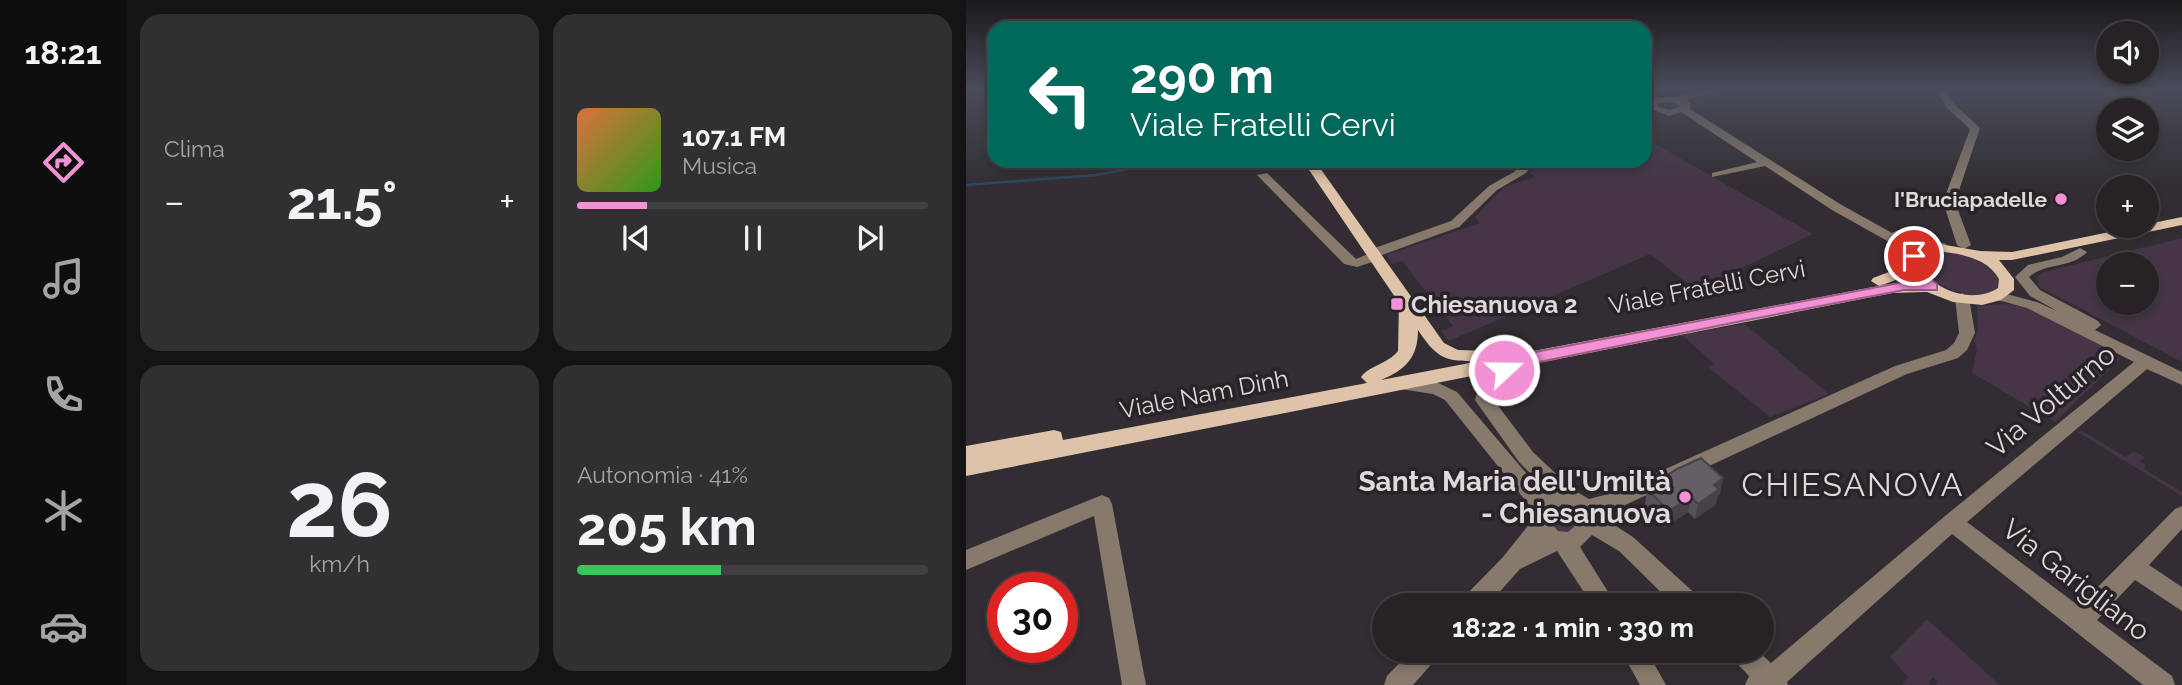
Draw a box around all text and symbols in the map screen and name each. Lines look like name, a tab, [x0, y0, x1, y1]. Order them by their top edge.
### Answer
map controls	[2096, 21, 2159, 315]
button: sound	[2096, 21, 2159, 84]
text: 18:21	[25, 34, 101, 71]
text: 290 m	[1130, 47, 1274, 104]
icon: left	[1015, 49, 1106, 140]
button: layers	[2096, 98, 2159, 161]
text: Viale Fratelli Cervi	[1130, 106, 1396, 143]
text: 107.1 FM	[682, 122, 786, 152]
text: Clima	[164, 135, 225, 162]
icon: directions	[39, 138, 88, 187]
text: Musica	[682, 152, 757, 179]
text: 21.5°	[287, 170, 397, 231]
button: +	[2096, 175, 2159, 238]
text: −	[164, 179, 184, 224]
text: +	[499, 179, 515, 224]
place label: I'Bruciapadelle	[1894, 187, 2047, 212]
marker: I'Bruciapadelle	[2053, 191, 2069, 207]
icon: previous	[617, 219, 655, 257]
icon: pause	[734, 219, 772, 257]
icon: next	[851, 219, 889, 257]
pin	[1884, 226, 1944, 286]
icon: arrive	[1895, 237, 1933, 275]
button: −	[2096, 252, 2159, 315]
icon: music	[39, 254, 88, 303]
street label: Viale Fratelli Cervi	[1606, 254, 1808, 320]
place label: Chiesanuova 2	[1411, 290, 1577, 319]
marker: Chiesanuova 2	[1389, 296, 1405, 312]
position arrow	[1467, 333, 1541, 407]
street label: Via Volturno	[1980, 338, 2122, 464]
street label: Viale Nam Dinh	[1117, 363, 1291, 425]
icon: phone	[39, 370, 88, 419]
text: 26	[286, 451, 393, 558]
text: Autonomia · 41%	[577, 461, 748, 488]
place label: Santa Maria dell'Umiltà - Chiesanuova	[1358, 465, 1671, 530]
district label: CHIESANOVA	[1742, 466, 1964, 503]
icon: climate	[39, 486, 88, 535]
marker: Santa Maria dell'Umiltà - Chiesanuova	[1677, 489, 1693, 505]
text: 205 km	[577, 496, 757, 557]
street label: Via Garigliano	[1996, 512, 2156, 648]
text: km/h	[309, 550, 370, 577]
speed limit sign: 30	[987, 572, 1078, 663]
icon: car	[39, 602, 88, 651]
text: 18:22 · 1 min · 330 m	[1452, 613, 1694, 643]

